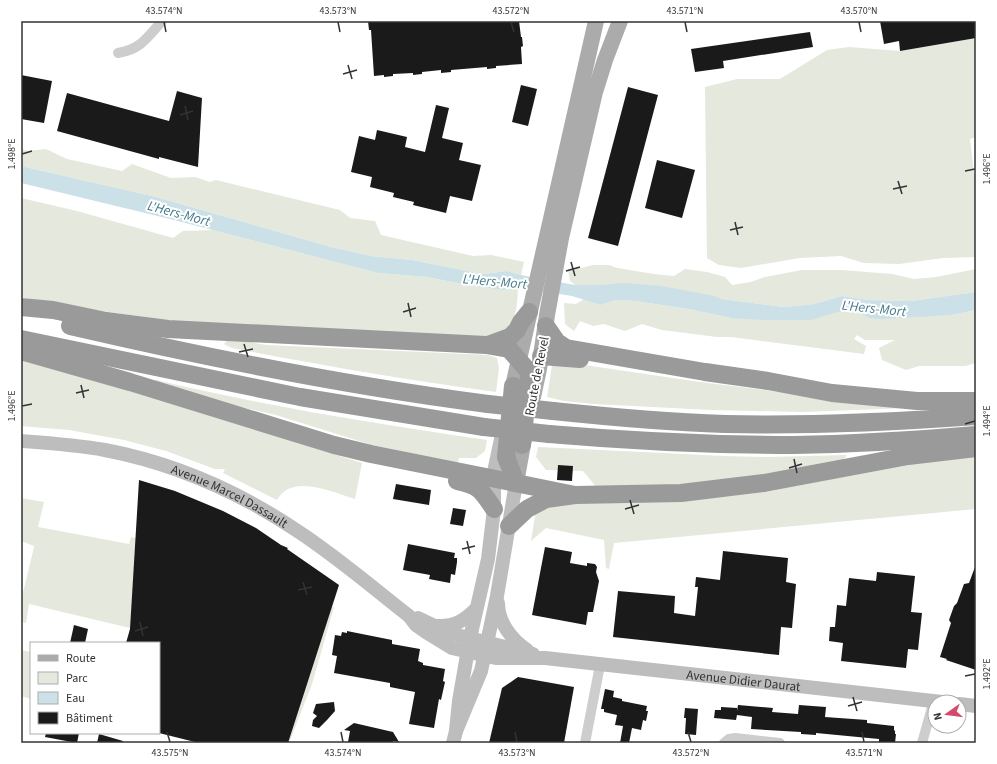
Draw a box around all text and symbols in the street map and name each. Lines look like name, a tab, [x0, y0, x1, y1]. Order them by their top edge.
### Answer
text: 43.574°N	[145, 4, 183, 18]
text: 43.573°N	[319, 4, 357, 18]
text: 43.572°N	[492, 4, 530, 18]
text: 43.571°N	[666, 4, 704, 18]
text: 43.570°N	[840, 4, 878, 18]
text: 1.498°E	[5, 139, 19, 169]
text: 1.496°E	[980, 154, 994, 184]
water label: L'Hers-Mort	[145, 196, 213, 232]
water label: L'Hers-Mort	[462, 269, 528, 295]
water label: L'Hers-Mort	[841, 296, 907, 322]
street label: Route de Revel	[520, 335, 553, 417]
text: 1.496°E	[5, 391, 19, 421]
text: 1.494°E	[980, 406, 994, 436]
street label: Avenue Marcel Dassault	[169, 461, 292, 533]
legend	[30, 642, 160, 734]
text: Route	[66, 650, 96, 667]
text: 1.492°E	[980, 659, 994, 689]
street label: Avenue Didier Daurat	[686, 666, 802, 696]
text: Parc	[66, 670, 88, 687]
text: Eau	[66, 690, 85, 707]
north arrow	[927, 694, 967, 734]
text: Bâtiment	[66, 710, 112, 727]
text: N	[930, 711, 946, 722]
text: 43.575°N	[151, 746, 189, 760]
text: 43.574°N	[324, 746, 362, 760]
text: 43.573°N	[498, 746, 536, 760]
text: 43.572°N	[672, 746, 710, 760]
text: 43.571°N	[845, 746, 883, 760]

